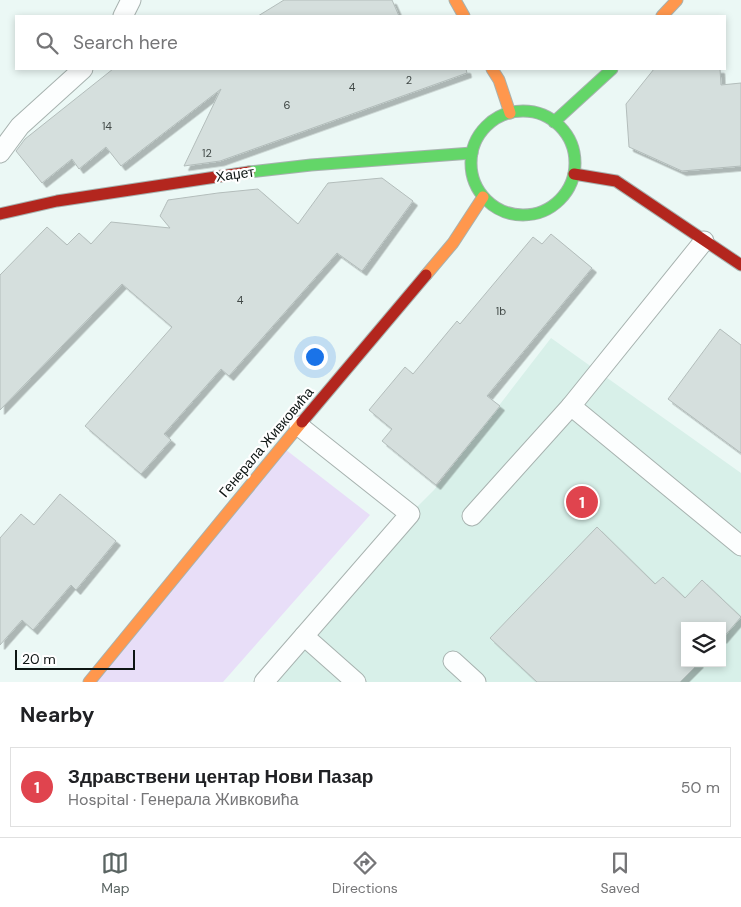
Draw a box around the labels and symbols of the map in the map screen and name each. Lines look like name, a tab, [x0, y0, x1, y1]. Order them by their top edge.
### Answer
house number: 2	[406, 73, 412, 87]
house number: 4	[349, 80, 356, 94]
house number: 6	[284, 98, 291, 112]
house number: 14	[102, 119, 112, 133]
house number: 12	[202, 146, 212, 160]
street label: Хаџет	[215, 162, 256, 186]
house number: 4	[237, 293, 244, 307]
house number: 1b	[496, 304, 506, 318]
your location	[302, 344, 328, 370]
street label: Генерала Живковића	[215, 383, 317, 501]
pin: 1	[566, 483, 598, 521]
scale bar	[15, 647, 135, 670]

